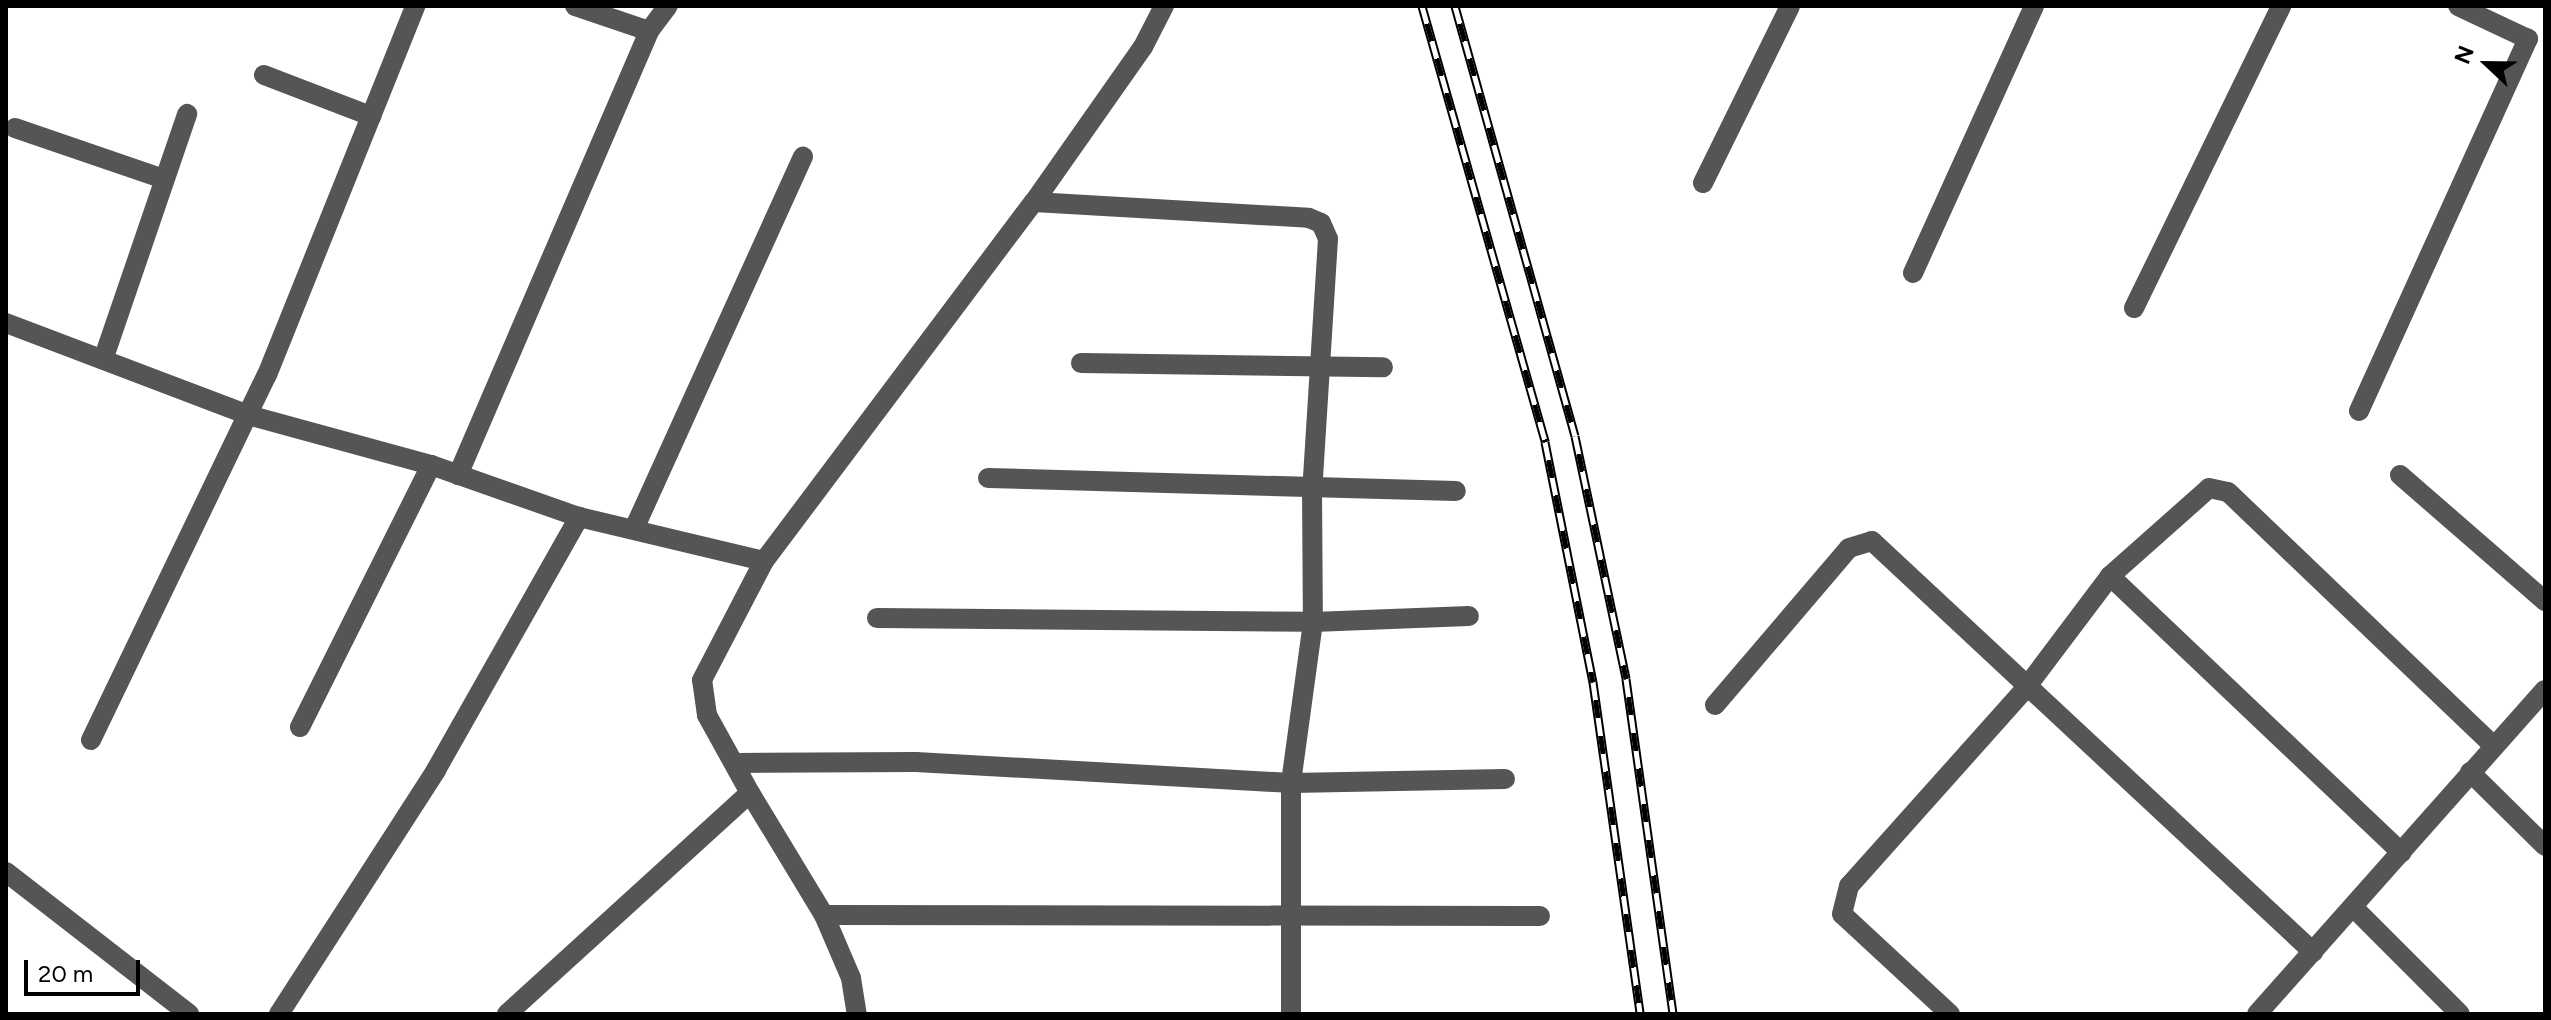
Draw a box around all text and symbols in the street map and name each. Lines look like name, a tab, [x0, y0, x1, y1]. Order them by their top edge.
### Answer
north arrow	[2447, 24, 2527, 104]
text: N	[2449, 42, 2480, 68]
scale bar	[28, 944, 144, 994]
text: 20 m	[38, 959, 93, 988]

